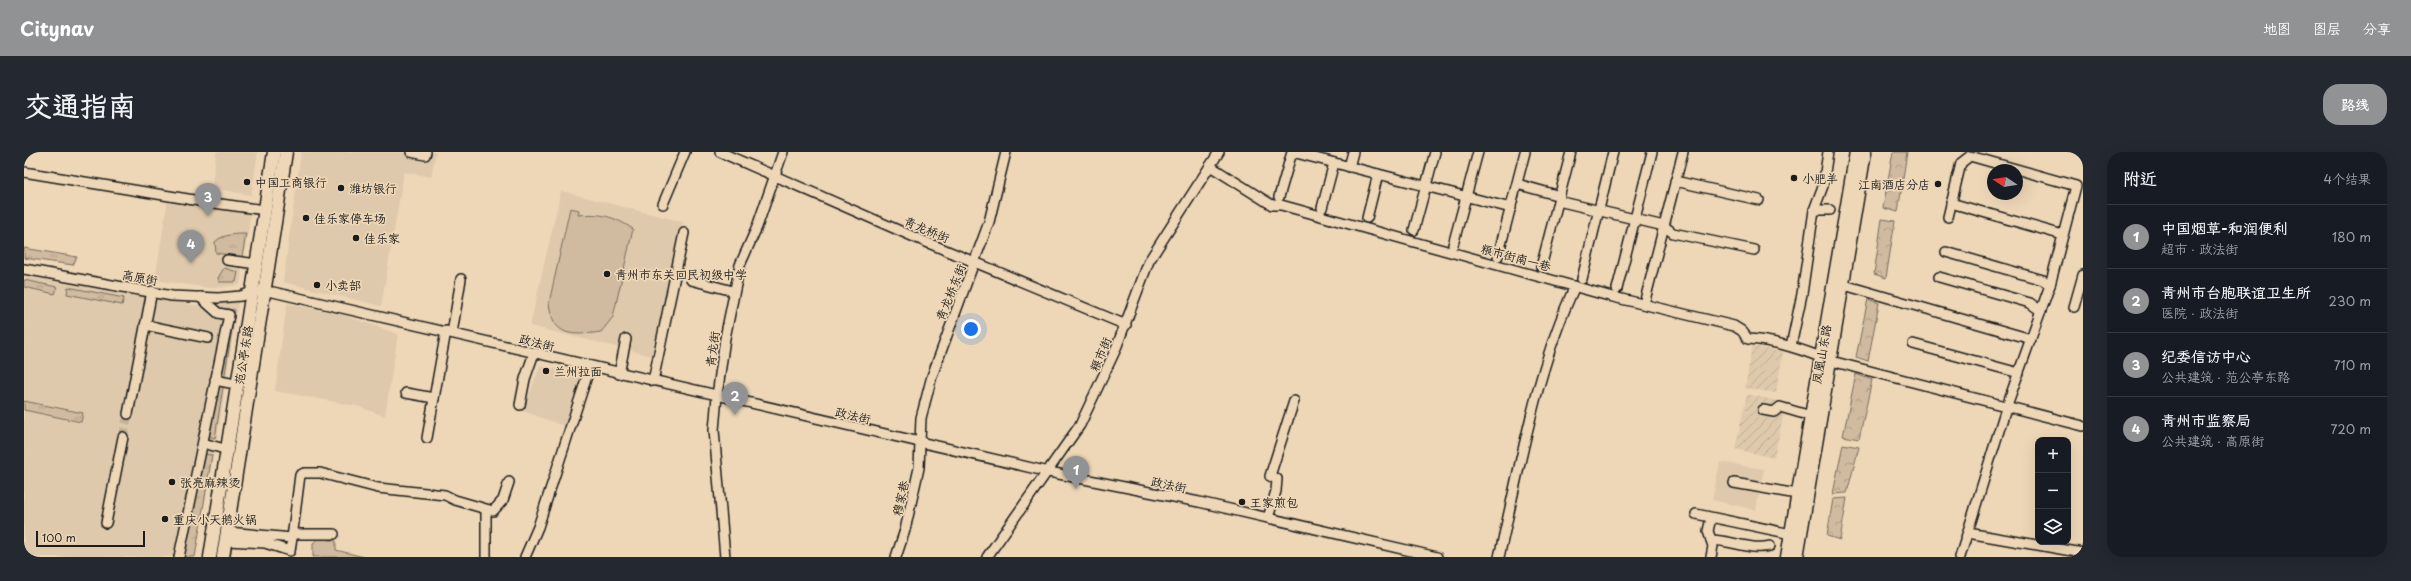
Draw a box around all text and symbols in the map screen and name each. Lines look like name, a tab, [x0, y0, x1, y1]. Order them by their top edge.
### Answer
text: Citynav	[20, 14, 94, 42]
text: 地图	[2263, 18, 2291, 39]
text: 图层	[2313, 18, 2341, 39]
text: 分享	[2363, 18, 2391, 39]
text: 交通指南	[24, 83, 136, 126]
button: 路线	[2323, 84, 2387, 125]
north arrow	[1987, 164, 2023, 200]
text: 附近	[2123, 165, 2157, 191]
place label: 小肥羊	[1802, 169, 1838, 187]
text: 4个结果	[2323, 169, 2371, 188]
place label: 中国工商银行	[255, 173, 327, 191]
marker: 小肥羊	[1789, 173, 1799, 183]
place label: 江南酒店分店	[1858, 175, 1930, 193]
marker: 中国工商银行	[242, 177, 252, 187]
place label: 潍坊银行	[349, 179, 397, 197]
marker: 江南酒店分店	[1933, 179, 1943, 189]
pin: 3	[195, 183, 221, 216]
marker: 潍坊银行	[336, 183, 346, 193]
place label: 佳乐家停车场	[314, 209, 386, 227]
street label: 青龙桥街	[901, 211, 953, 247]
marker: 佳乐家停车场	[301, 213, 311, 223]
text: 中国烟草-和润便利	[2161, 216, 2288, 239]
text: 1	[2133, 227, 2139, 246]
text: 180 m	[2332, 227, 2371, 246]
place label: 佳乐家	[364, 229, 400, 247]
pin: 4	[178, 230, 204, 263]
marker: 佳乐家	[351, 233, 361, 243]
street label: 粮市街南一巷	[1479, 239, 1553, 275]
text: 超市 · 政法街	[2161, 239, 2238, 258]
street label: 青龙桥东街	[930, 261, 970, 323]
street label: 高原街	[121, 265, 159, 289]
place label: 青州市东关回民初级中学	[615, 265, 747, 283]
marker: 青州市东关回民初级中学	[602, 269, 612, 279]
place label: 小卖部	[325, 276, 361, 294]
marker: 小卖部	[312, 280, 322, 290]
text: 青州市台胞联谊卫生所	[2161, 280, 2311, 303]
text: 2	[2131, 291, 2141, 310]
text: 230 m	[2329, 291, 2371, 310]
text: 医院 · 政法街	[2161, 303, 2238, 322]
your location	[961, 319, 981, 339]
street label: 凤凰山东路	[1807, 323, 1835, 385]
street label: 范公亭东路	[229, 324, 257, 386]
street label: 政法街	[517, 329, 557, 355]
street label: 青龙街	[701, 330, 723, 368]
street label: 粮市街	[1085, 334, 1115, 374]
text: 纪委信访中心	[2161, 344, 2251, 367]
text: 3	[2132, 355, 2140, 374]
text: 710 m	[2334, 355, 2371, 374]
place label: 兰州拉面	[554, 362, 602, 380]
marker: 兰州拉面	[541, 366, 551, 376]
text: 公共建筑 · 范公亭东路	[2161, 367, 2290, 386]
pin: 2	[722, 382, 748, 415]
street label: 政法街	[833, 402, 873, 428]
text: 青州市监察局	[2161, 408, 2251, 431]
text: 4	[2132, 419, 2140, 438]
text: 720 m	[2331, 419, 2371, 438]
text: 公共建筑 · 高原街	[2161, 431, 2264, 450]
map controls	[2035, 437, 2071, 545]
button: +	[2035, 437, 2071, 473]
pin: 1	[1063, 456, 1089, 489]
street label: 政法街	[1150, 471, 1188, 497]
place label: 张亮麻辣烫	[180, 473, 240, 491]
button: −	[2035, 473, 2071, 509]
marker: 张亮麻辣烫	[167, 477, 177, 487]
street label: 穆家巷	[887, 479, 913, 517]
place label: 王家煎包	[1250, 493, 1298, 511]
marker: 王家煎包	[1237, 497, 1247, 507]
button: layers	[2035, 509, 2071, 545]
place label: 重庆小天鹅火锅	[173, 510, 257, 528]
marker: 重庆小天鹅火锅	[160, 514, 170, 524]
scale bar	[36, 529, 145, 548]
text: 100 m	[42, 529, 76, 546]

